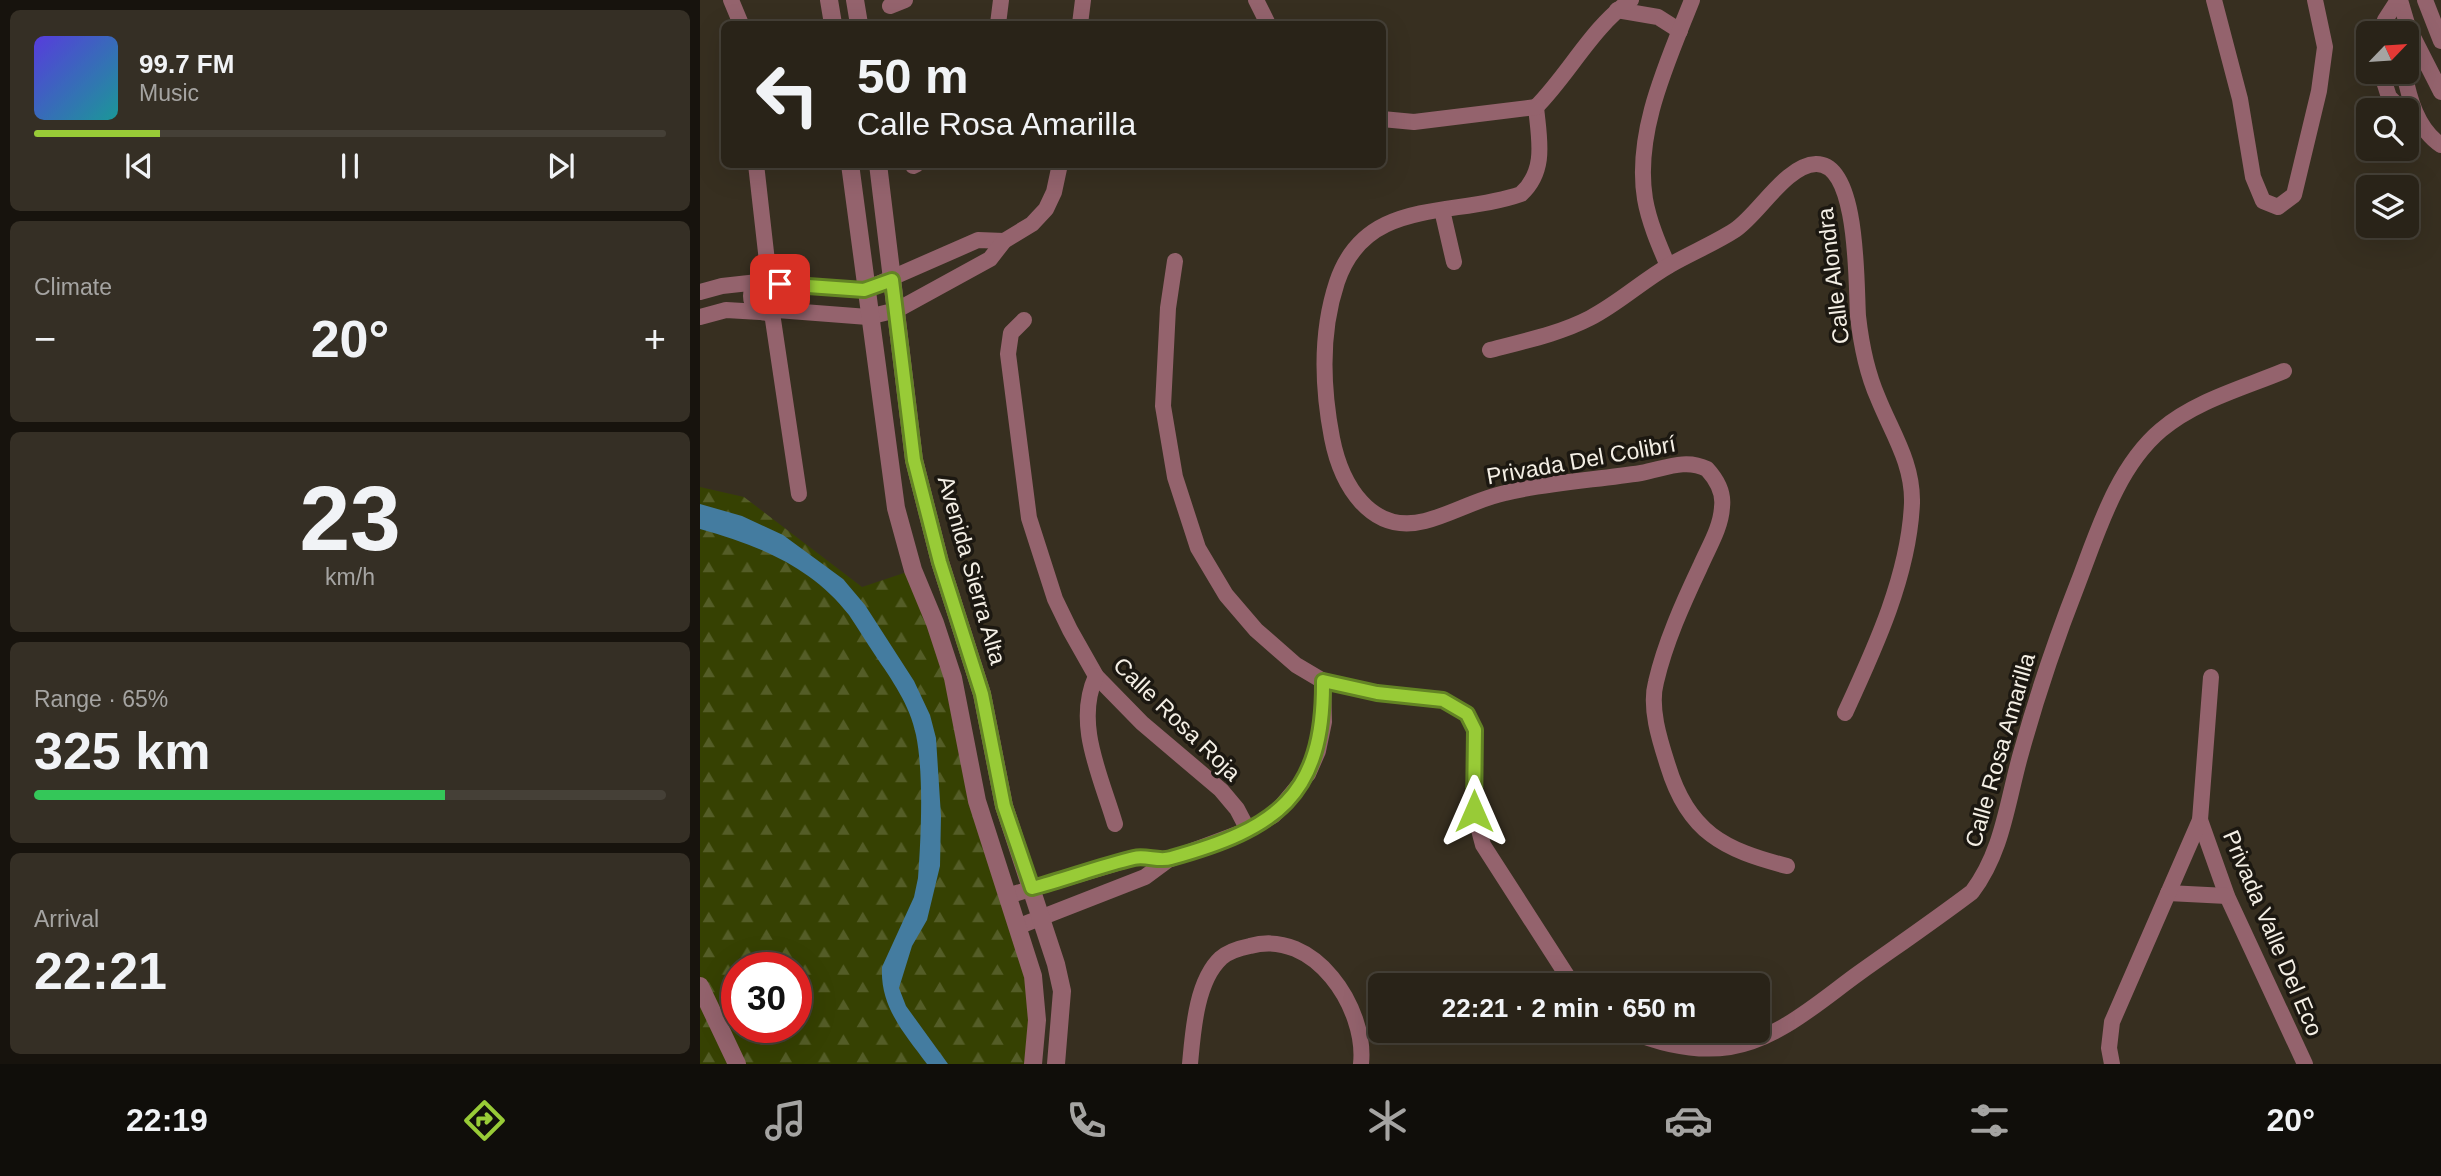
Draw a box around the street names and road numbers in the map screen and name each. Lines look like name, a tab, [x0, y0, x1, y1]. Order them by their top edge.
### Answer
street label: Calle Alondra	[1812, 206, 1854, 345]
street label: Privada Del Colibrí	[1484, 430, 1678, 489]
street label: Avenida Sierra Alta	[933, 473, 1011, 668]
street label: Calle Rosa Amarilla	[1960, 650, 2040, 850]
street label: Calle Rosa Roja	[1108, 652, 1246, 786]
street label: Privada Valle Del Eco	[2218, 826, 2328, 1040]

